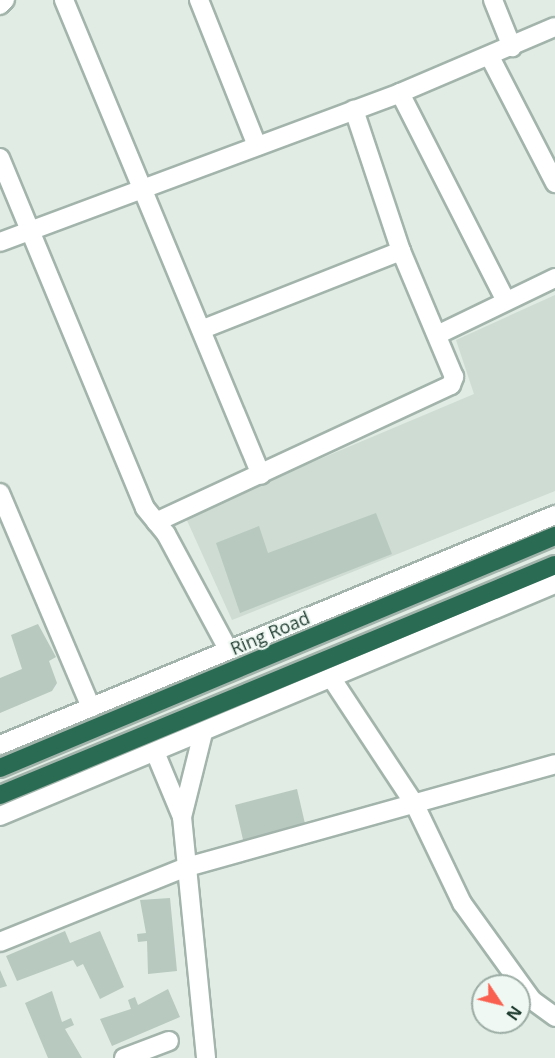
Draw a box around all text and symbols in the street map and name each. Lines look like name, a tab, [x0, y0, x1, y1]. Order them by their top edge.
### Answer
street label: Ring Road	[227, 607, 313, 659]
north arrow	[471, 974, 531, 1034]
text: N	[501, 1002, 527, 1025]

